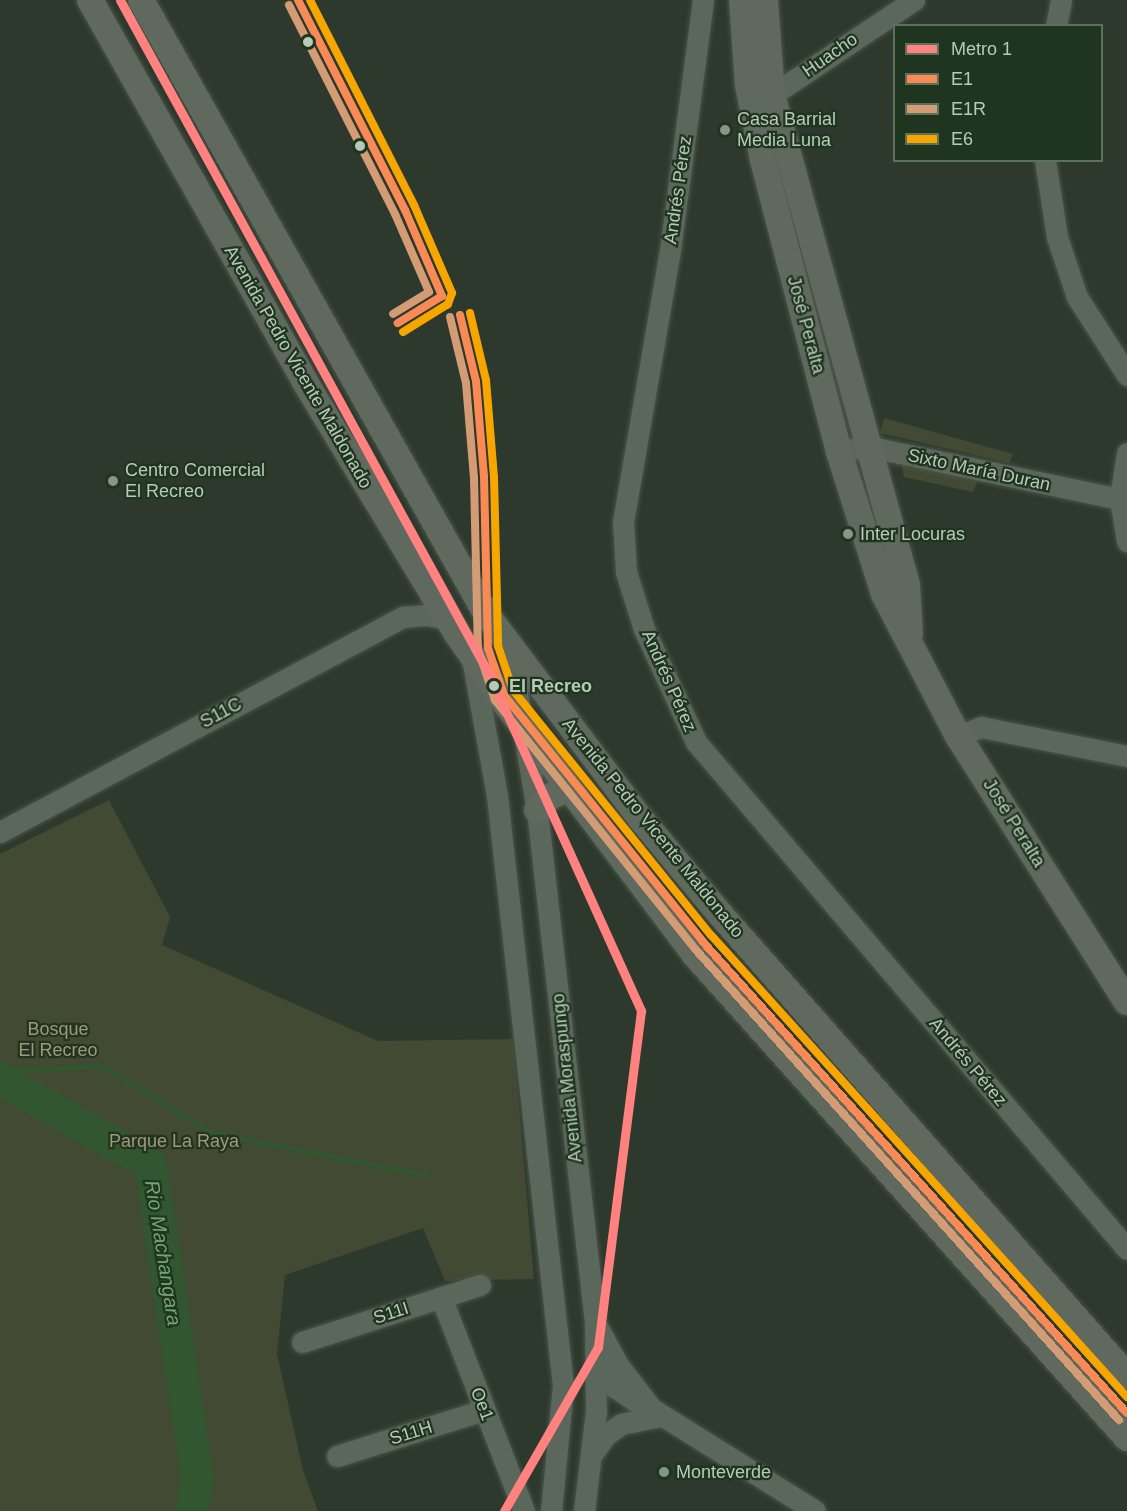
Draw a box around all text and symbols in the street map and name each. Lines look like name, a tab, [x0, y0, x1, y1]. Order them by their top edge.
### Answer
legend	[893, 24, 1103, 162]
street label: Huacho	[798, 28, 862, 82]
unlabelled marker	[302, 36, 314, 48]
text: Metro 1	[951, 39, 1012, 59]
text: E1	[951, 69, 973, 89]
text: E1R	[951, 99, 986, 119]
place label: Casa Barrial Media Luna	[737, 109, 836, 152]
marker: Casa Barrial Media Luna	[718, 123, 732, 137]
text: E6	[951, 129, 973, 149]
street label: Andrés Pérez	[660, 135, 696, 245]
unlabelled marker	[354, 140, 366, 152]
street label: Avenida Pedro Vicente Maldonado	[220, 242, 376, 492]
street label: José Peralta	[783, 274, 829, 376]
street label: Sixto María Duran	[906, 444, 1052, 496]
place label: Centro Comercial El Recreo	[125, 460, 265, 502]
marker: Centro Comercial El Recreo	[106, 474, 120, 488]
place label: Inter Locuras	[860, 523, 965, 545]
marker: Inter Locuras	[841, 527, 855, 541]
street label: Andrés Pérez	[637, 627, 701, 735]
place label: El Recreo	[509, 675, 592, 697]
marker: El Recreo	[484, 676, 504, 696]
street label: S11C	[197, 693, 245, 733]
street label: Avenida Pedro Vicente Maldonado	[558, 714, 748, 942]
street label: José Peralta	[978, 775, 1050, 871]
street label: Avenida Moraspungo	[547, 992, 587, 1164]
street label: Andrés Pérez	[925, 1013, 1011, 1111]
park label: Bosque El Recreo	[18, 1019, 98, 1062]
park label: Parque La Raya	[109, 1130, 239, 1152]
water label: Rio Machangara	[140, 1179, 186, 1327]
street label: S11I	[371, 1297, 411, 1329]
street label: Oe1	[466, 1384, 498, 1424]
street label: S11H	[387, 1416, 435, 1450]
place label: Monteverde	[676, 1461, 771, 1483]
marker: Monteverde	[657, 1465, 671, 1479]

